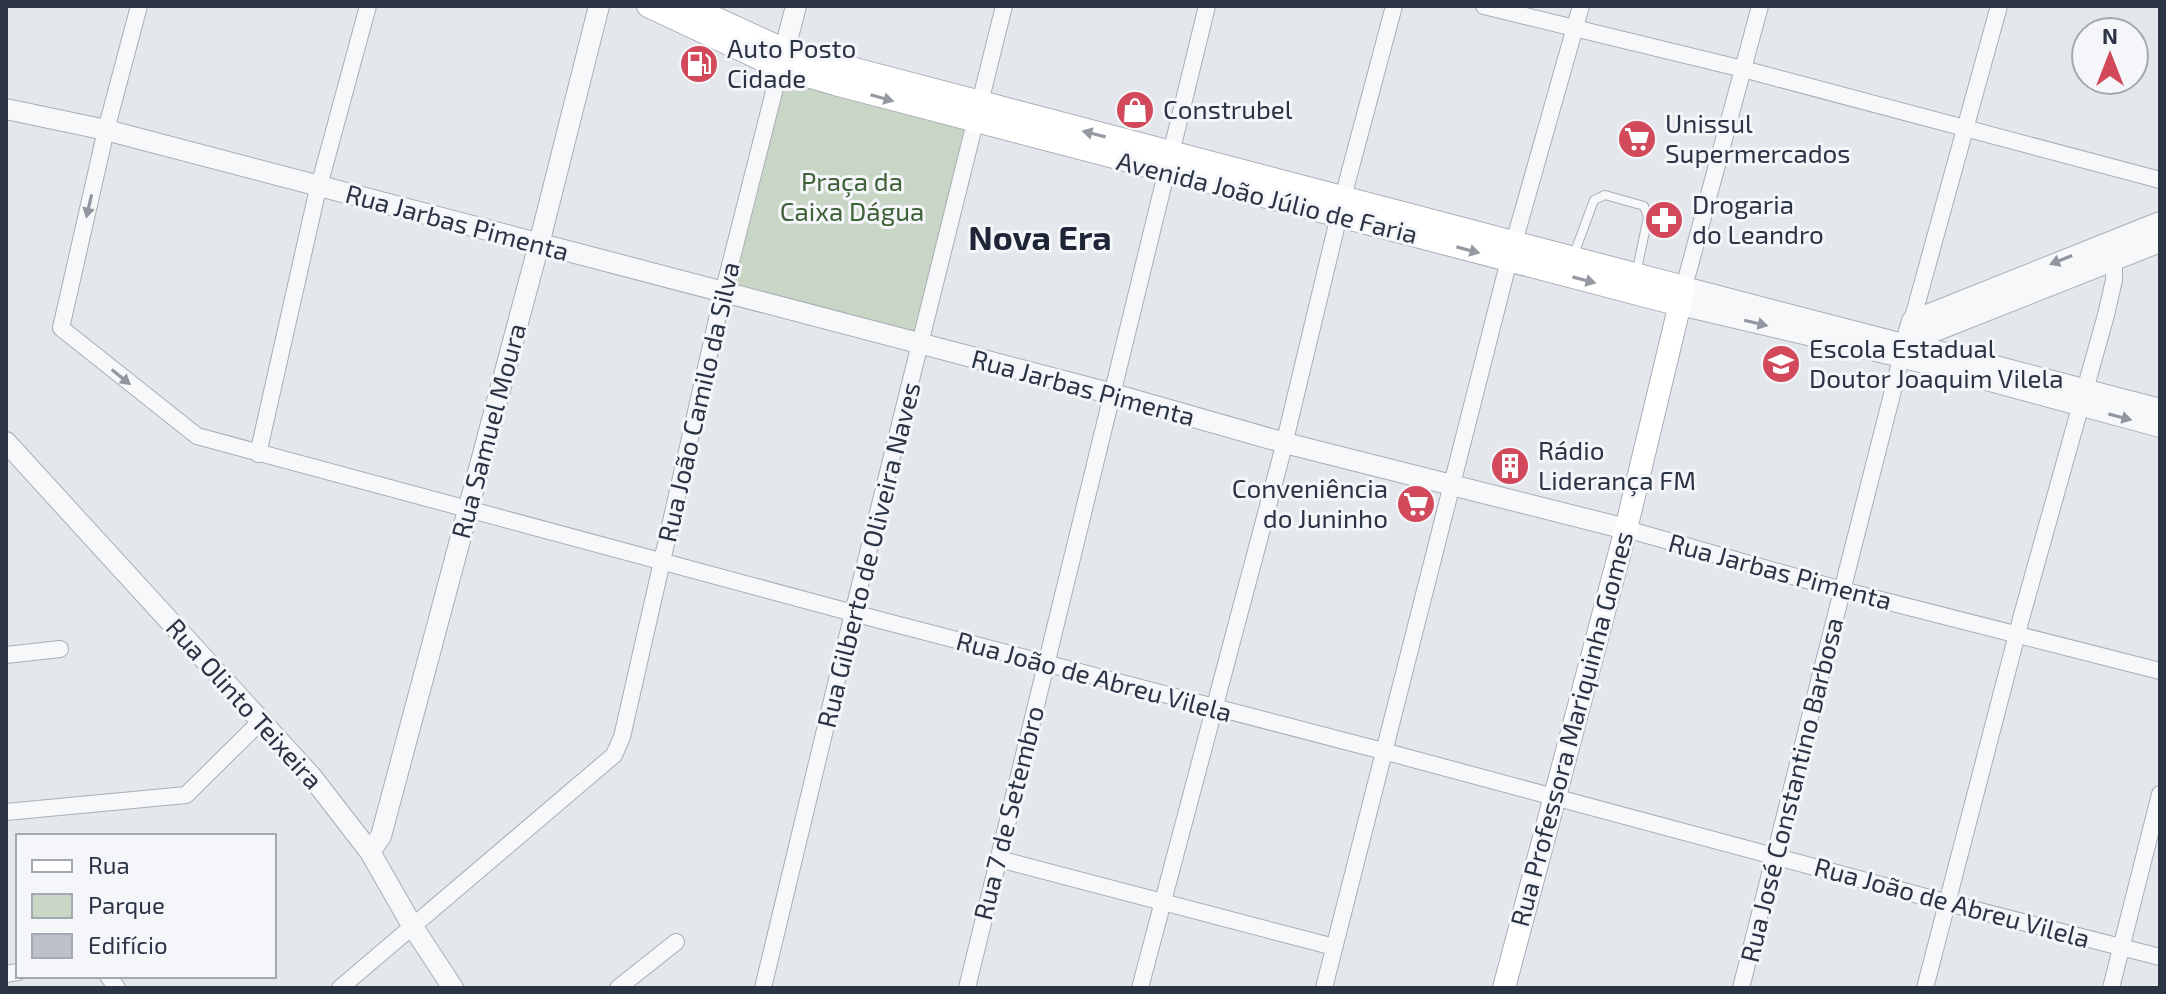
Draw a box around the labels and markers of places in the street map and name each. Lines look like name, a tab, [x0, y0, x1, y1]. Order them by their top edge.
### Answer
place label: Auto Posto Cidade	[727, 32, 856, 93]
fuel station icon: Auto Posto Cidade	[678, 43, 720, 85]
shop icon: Construbel	[1114, 89, 1156, 131]
place label: Construbel	[1163, 93, 1293, 124]
place label: Unissul Supermercados	[1665, 107, 1851, 168]
supermarket icon: Unissul Supermercados	[1616, 118, 1658, 160]
place label: Drogaria do Leandro	[1692, 188, 1824, 249]
pharmacy icon: Drogaria do Leandro	[1643, 199, 1685, 241]
place label: Escola Estadual Doutor Joaquim Vilela	[1809, 332, 2064, 393]
school or university icon: Escola Estadual Doutor Joaquim Vilela	[1760, 343, 1802, 385]
place label: Rádio Liderança FM	[1538, 434, 1696, 497]
building icon: Rádio Liderança FM	[1489, 445, 1531, 487]
place label: Conveniência do Juninho	[1232, 472, 1388, 533]
supermarket icon: Conveniência do Juninho	[1395, 483, 1437, 525]

